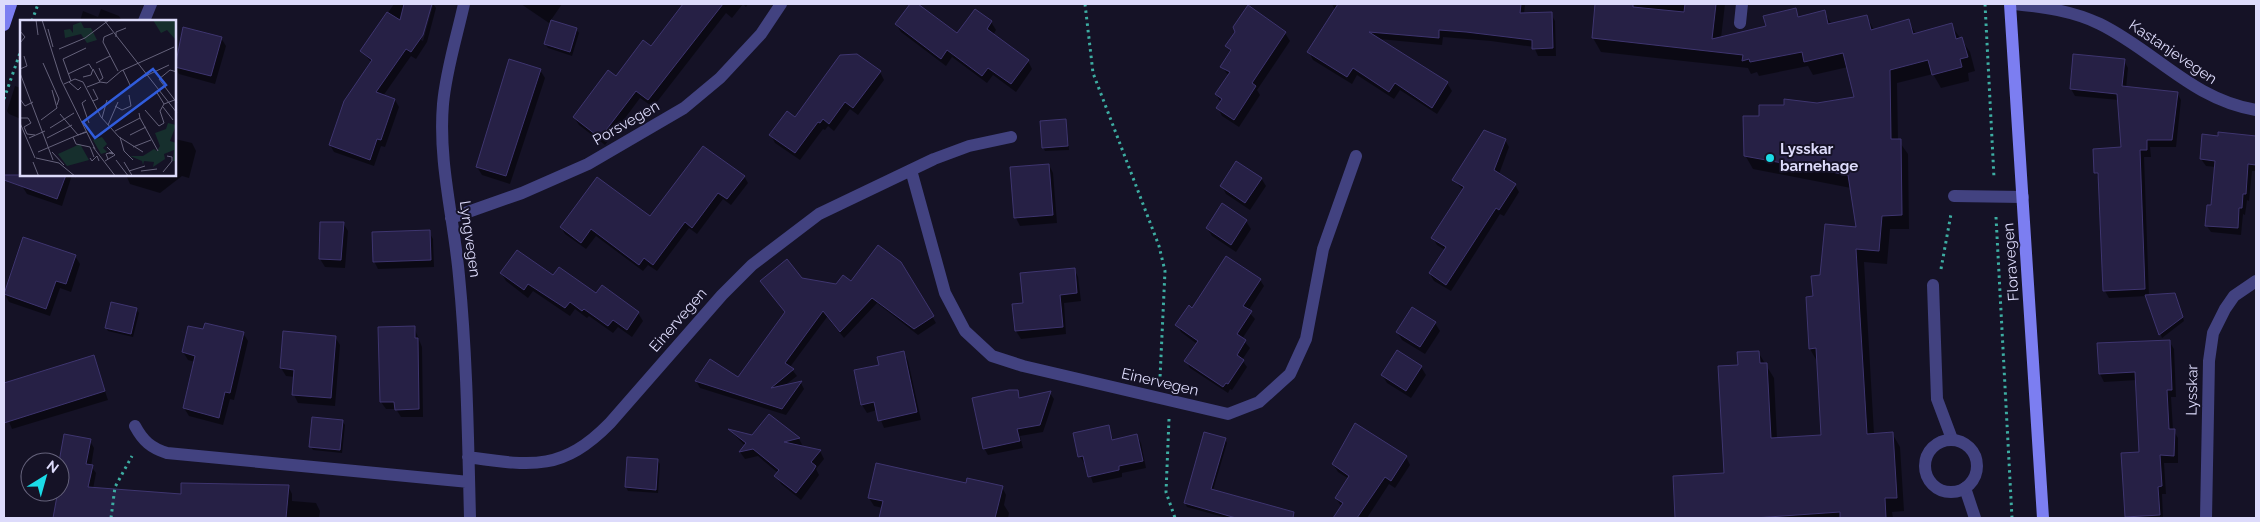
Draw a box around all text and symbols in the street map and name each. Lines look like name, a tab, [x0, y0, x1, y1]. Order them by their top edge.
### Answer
street label: Kastanjevegen	[2126, 16, 2220, 88]
inset map	[20, 20, 176, 176]
street label: Porsvegen	[590, 97, 662, 149]
place label: Lysskar barnehage	[1780, 140, 1858, 175]
marker: Lysskar barnehage	[1764, 152, 1776, 164]
street label: Lyngvegen	[456, 200, 484, 278]
street label: Floravegen	[1999, 222, 2023, 302]
street label: Einervegen	[645, 284, 711, 356]
street label: Lysskar	[2183, 363, 2201, 416]
street label: Einervegen	[1120, 364, 1200, 400]
north arrow	[20, 452, 70, 502]
text: N	[44, 457, 62, 476]

